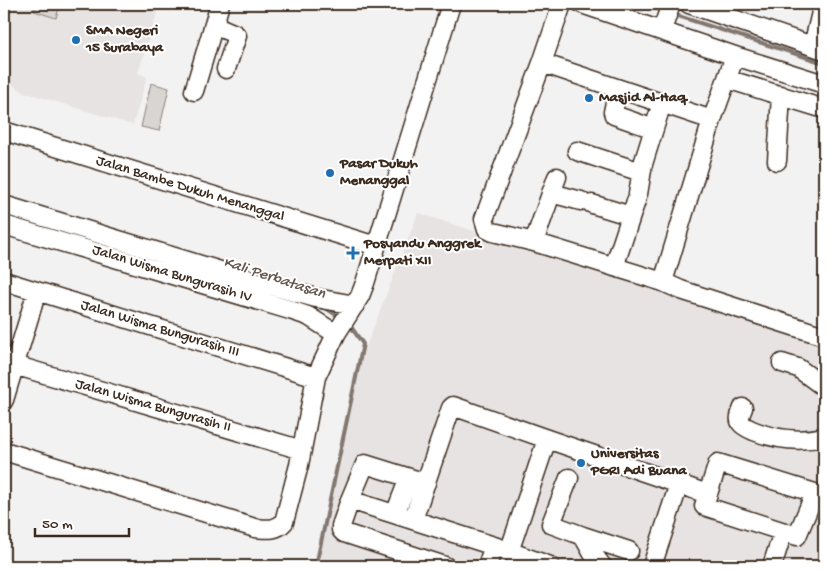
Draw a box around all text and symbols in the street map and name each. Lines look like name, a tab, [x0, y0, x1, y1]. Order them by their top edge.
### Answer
place label: SMA Negeri 15 Surabaya	[85, 22, 164, 57]
marker: SMA Negeri 15 Surabaya	[70, 34, 82, 46]
place label: Masjid Al-Haq	[599, 89, 689, 107]
marker: Masjid Al-Haq	[583, 92, 595, 104]
street label: Jalan Bambe Dukuh Menanggal	[94, 152, 286, 226]
place label: Pasar Dukuh Menanggal	[339, 155, 418, 190]
marker: Pasar Dukuh Menanggal	[324, 167, 336, 179]
place label: Posyandu Anggrek Merpati XII	[363, 235, 483, 270]
street label: Jalan Wisma Bungurasih IV	[90, 241, 254, 307]
marker: Posyandu Anggrek Merpati XII	[346, 246, 360, 260]
water label: Kali Perbatasan	[220, 254, 328, 305]
street label: Jalan Wisma Bungurasih III	[79, 296, 241, 362]
street label: Jalan Wisma Bungurasih II	[73, 375, 233, 437]
place label: Universitas PGRI Adi Buana	[590, 445, 687, 480]
marker: Universitas PGRI Adi Buana	[575, 457, 587, 469]
scale bar	[35, 505, 129, 537]
text: 50 m	[42, 516, 73, 534]

